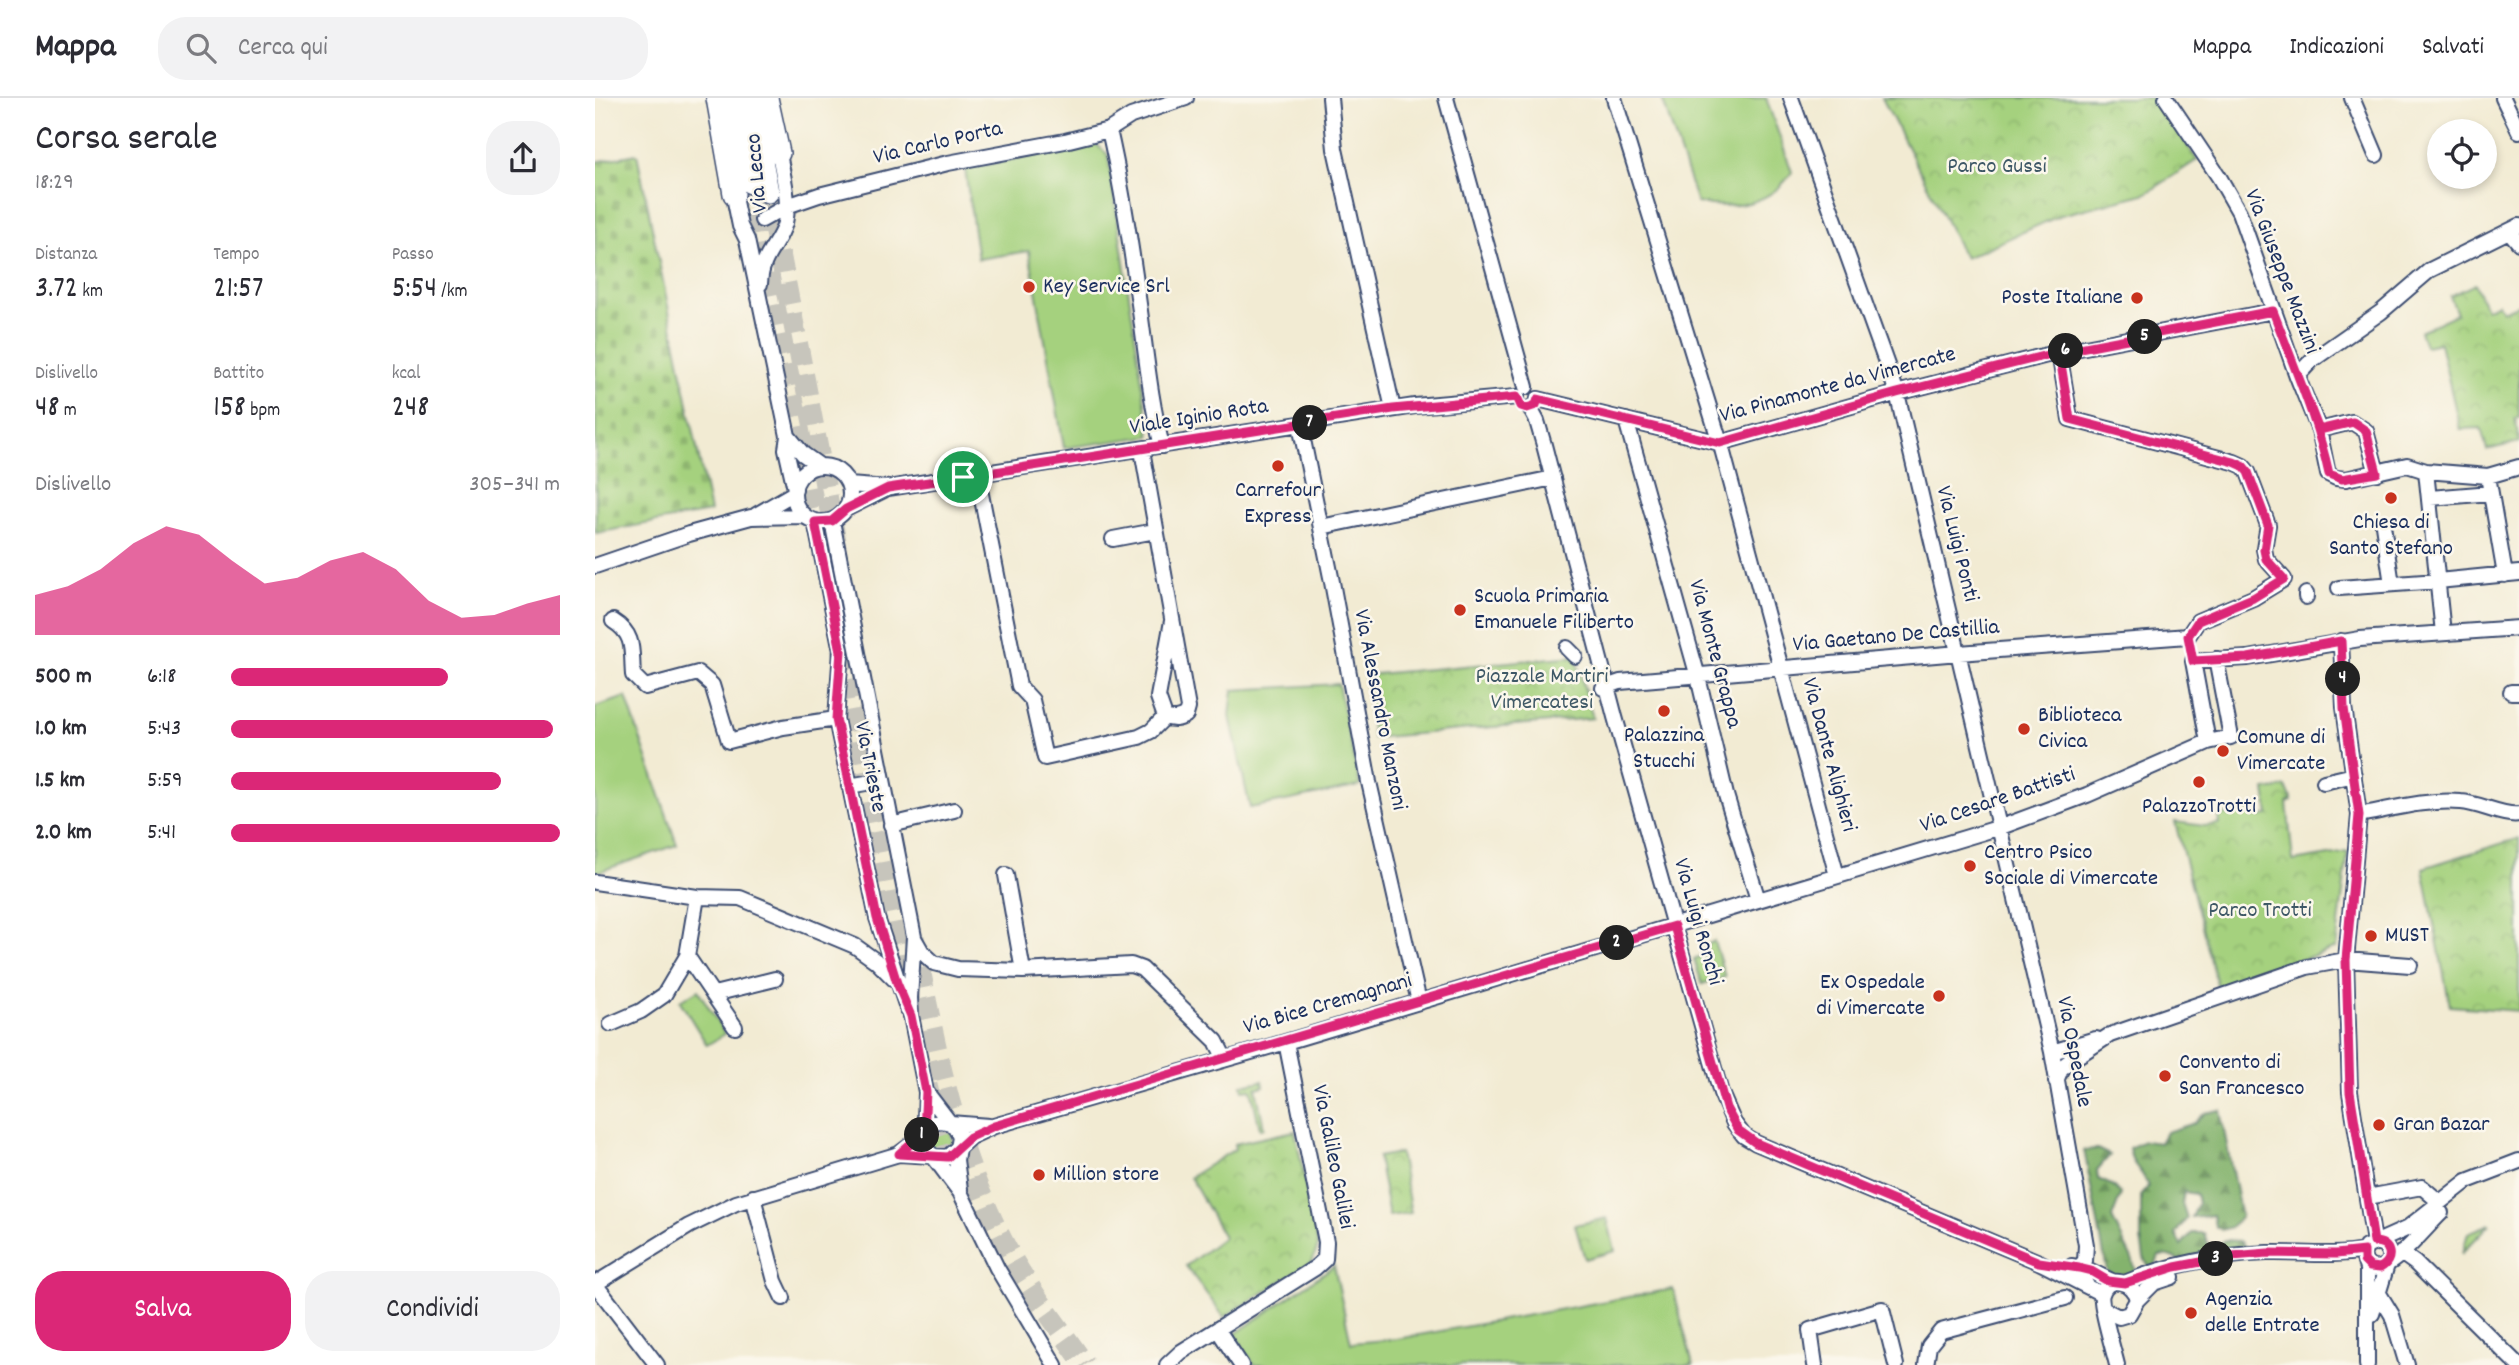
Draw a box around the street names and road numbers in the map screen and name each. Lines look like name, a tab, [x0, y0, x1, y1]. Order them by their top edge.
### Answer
street label: Via Carlo Porta	[870, 113, 1007, 175]
street label: Via Lecco	[738, 132, 778, 214]
street label: Via Giuseppe Mazzini	[2234, 185, 2328, 359]
street label: Via Pinamonte da Vimercate	[1716, 339, 1960, 433]
street label: Viale Iginio Rota	[1128, 391, 1272, 445]
street label: Via Luigi Ponti	[1926, 483, 1986, 605]
street label: Via Monte Grappa	[1678, 576, 1750, 733]
street label: Via Alessandro Manzoni	[1343, 607, 1415, 813]
street label: Via Gaetano De Castillia	[1791, 611, 2002, 662]
street label: Via Dante Alighieri	[1792, 674, 1864, 836]
street label: Via Trieste	[844, 719, 894, 815]
street label: Via Cesare Battisti	[1916, 759, 2080, 843]
street label: Via Luigi Ronchi	[1663, 855, 1731, 989]
street label: Via Bice Cremagnani	[1240, 965, 1416, 1045]
street label: Via Ospedale	[2046, 994, 2100, 1110]
street label: Via Galileo Galilei	[1302, 1082, 1362, 1232]

